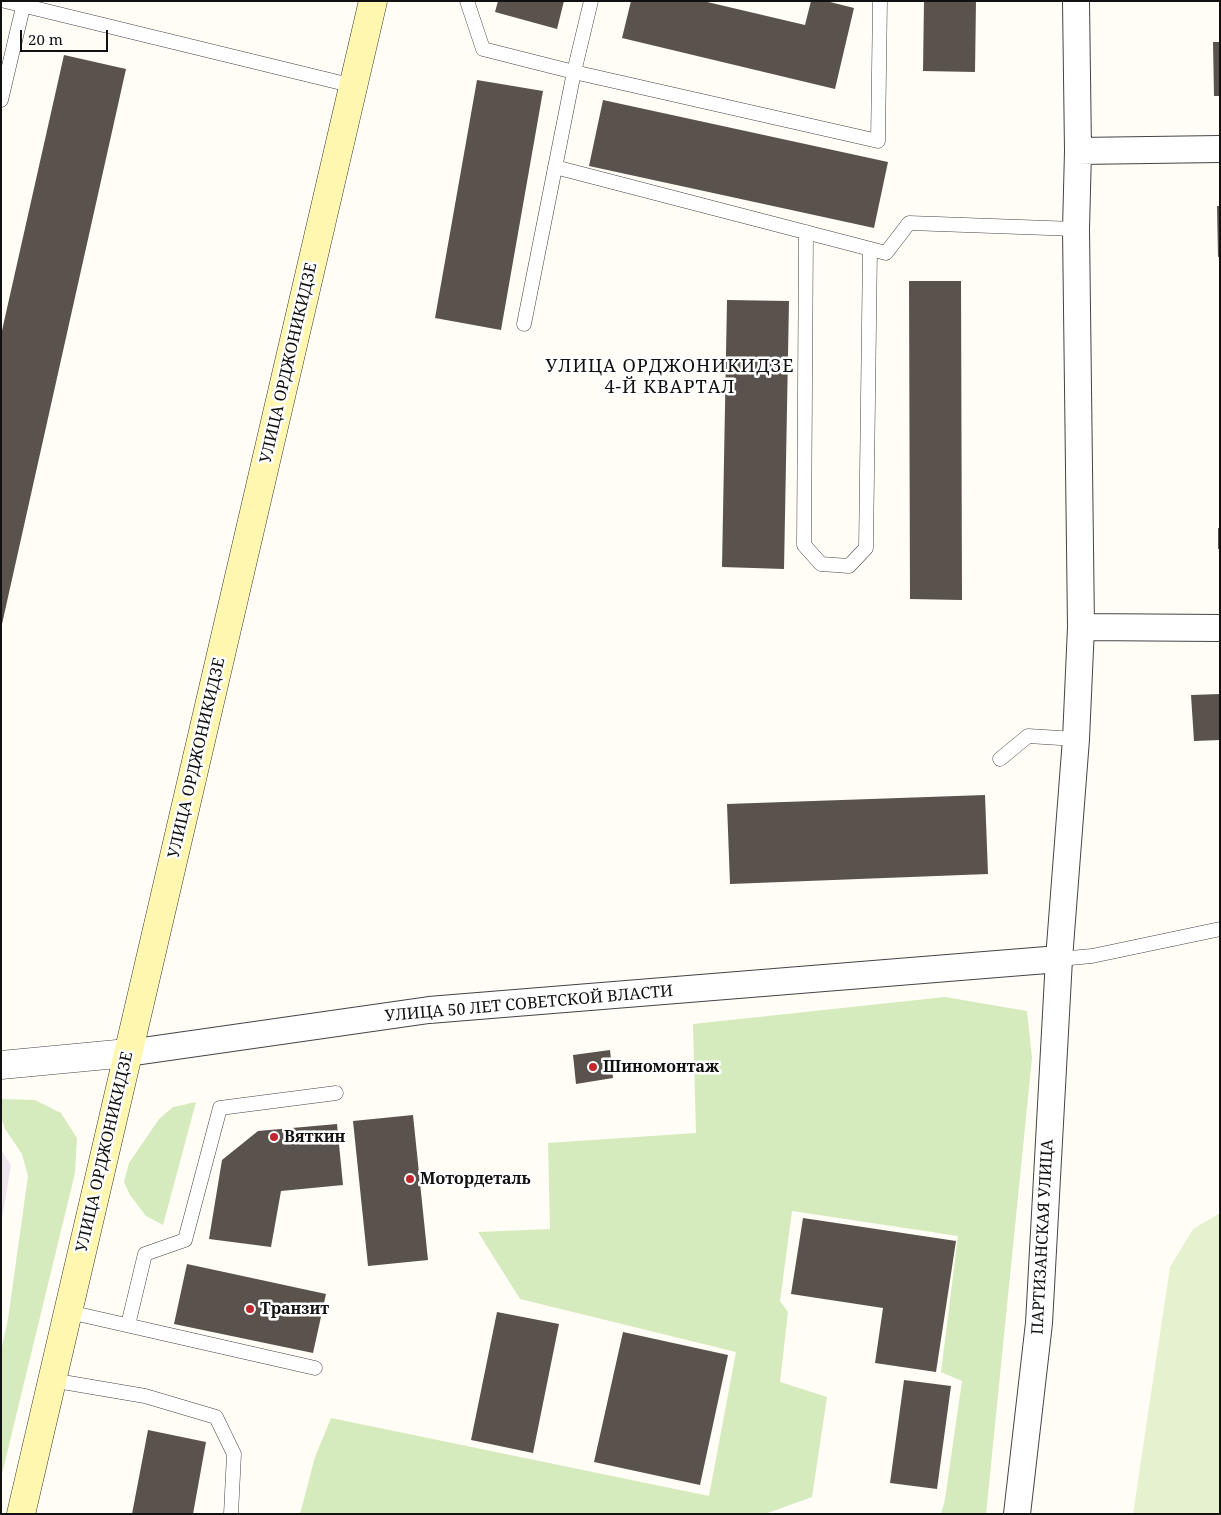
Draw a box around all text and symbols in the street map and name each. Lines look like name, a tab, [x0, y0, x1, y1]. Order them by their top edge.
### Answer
scale bar	[22, 20, 110, 52]
text: 20 m	[28, 29, 63, 49]
street label: УЛИЦА ОРДЖОНИКИДЗЕ	[257, 261, 321, 465]
district label: УЛИЦА ОРДЖОНИКИДЗЕ 4-Й КВАРТАЛ	[543, 356, 797, 398]
street label: УЛИЦА ОРДЖОНИКИДЗЕ	[165, 656, 229, 860]
street label: УЛИЦА 50 ЛЕТ СОВЕТСКОЙ ВЛАСТИ	[384, 982, 674, 1026]
street label: УЛИЦА ОРДЖОНИКИДЗЕ	[73, 1050, 137, 1254]
place label: Шиномонтаж	[603, 1057, 719, 1077]
marker: Шиномонтаж	[587, 1061, 599, 1073]
place label: Вяткин	[284, 1127, 345, 1147]
marker: Вяткин	[268, 1131, 280, 1143]
street label: ПАРТИЗАНСКАЯ УЛИЦА	[1028, 1139, 1058, 1335]
place label: Мотордеталь	[420, 1169, 531, 1189]
marker: Мотордеталь	[404, 1173, 416, 1185]
place label: Транзит	[260, 1299, 329, 1319]
marker: Транзит	[244, 1303, 256, 1315]

